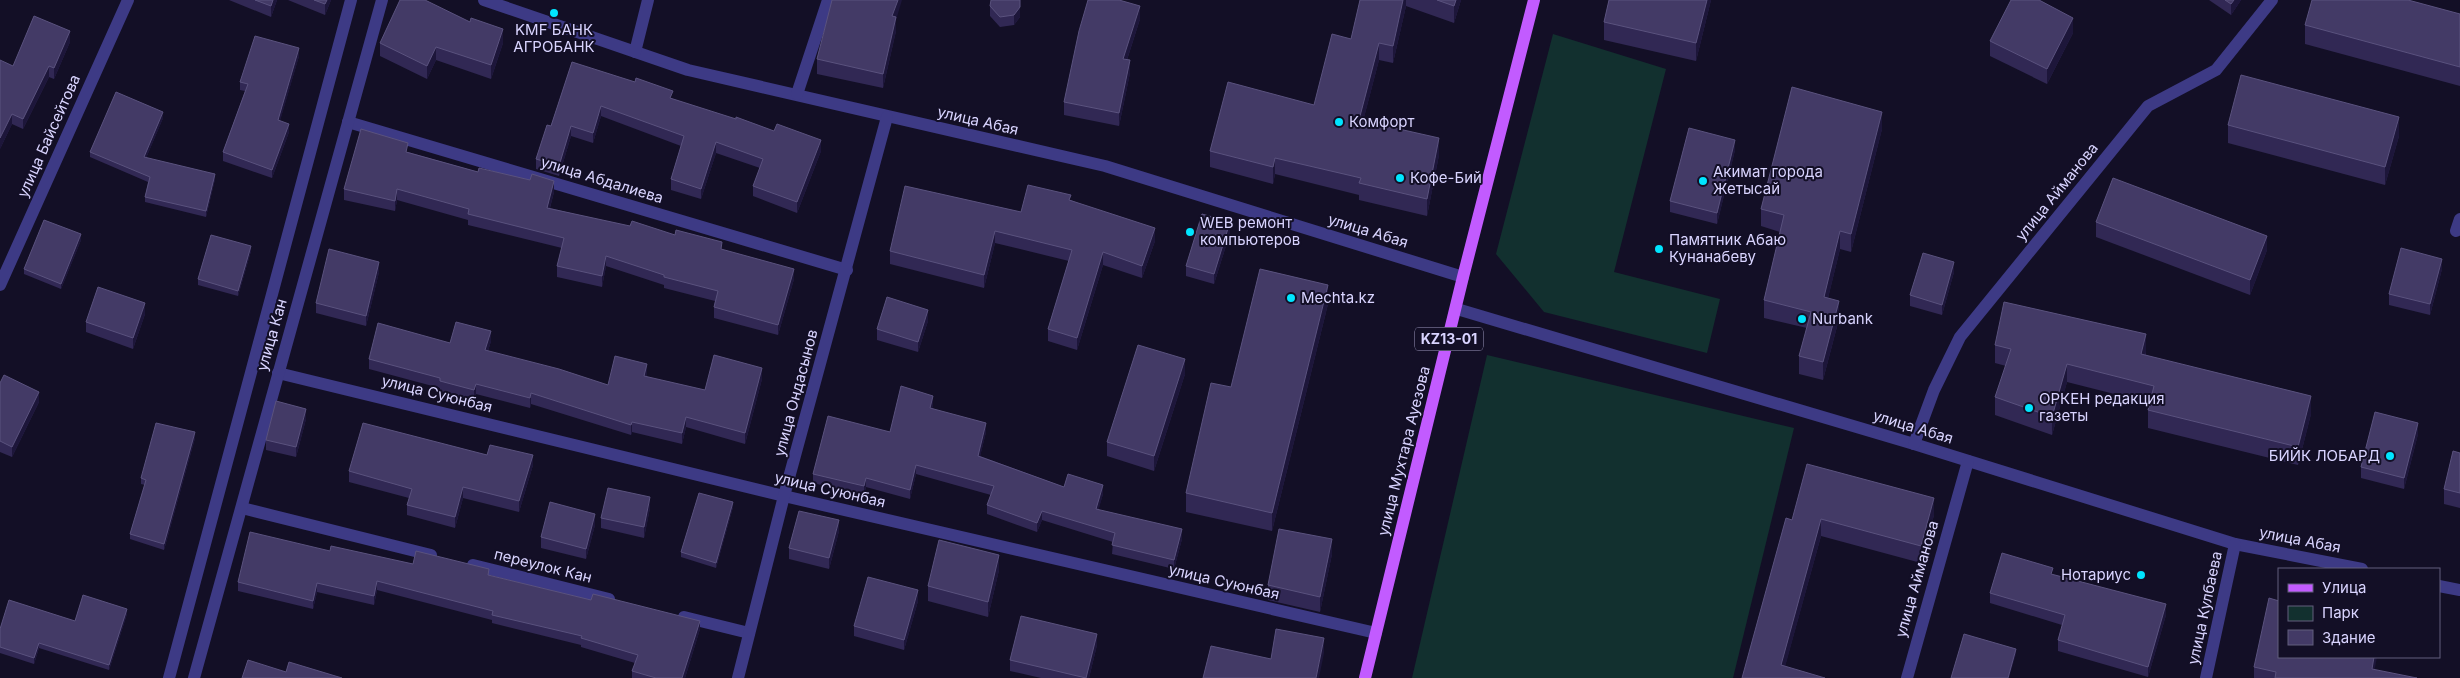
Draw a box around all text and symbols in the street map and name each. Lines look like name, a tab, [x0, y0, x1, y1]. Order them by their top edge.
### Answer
marker: KMF БАНК АГРОБАНК	[548, 7, 560, 19]
place label: KMF БАНК АГРОБАНК	[513, 20, 595, 56]
street label: улица Байсейтова	[13, 71, 84, 200]
street label: улица Абая	[936, 102, 1021, 139]
place label: Комфорт	[1349, 112, 1415, 131]
marker: Комфорт	[1333, 116, 1345, 128]
street label: улица Айманова	[2011, 139, 2102, 245]
street label: улица Абдалиева	[539, 152, 666, 207]
place label: Акимат города Жетысай	[1713, 162, 1823, 198]
place label: Кофе-Бий	[1410, 168, 1482, 187]
marker: Кофе-Бий	[1394, 172, 1406, 184]
marker: Акимат города Жетысай	[1697, 175, 1709, 187]
street label: улица Абая	[1326, 209, 1411, 252]
place label: WEB ремонт компьютеров	[1200, 213, 1300, 249]
marker: WEB ремонт компьютеров	[1184, 226, 1196, 238]
place label: Памятник Абаю Кунанабеву	[1669, 230, 1786, 266]
marker: Памятник Абаю Кунанабеву	[1653, 243, 1665, 255]
place label: Mechta.kz	[1301, 288, 1375, 307]
marker: Mechta.kz	[1285, 292, 1297, 304]
street label: улица Кан	[252, 297, 291, 373]
place label: Nurbank	[1812, 309, 1874, 328]
marker: Nurbank	[1796, 313, 1808, 325]
street label: улица Ондасынов	[769, 327, 822, 459]
road number: KZ13-01	[1415, 328, 1483, 350]
street label: улица Мухтара Ауезова	[1373, 364, 1434, 538]
street label: улица Суюнбая	[380, 371, 494, 416]
place label: ОРКЕН редакция газеты	[2039, 389, 2165, 425]
marker: ОРКЕН редакция газеты	[2023, 402, 2035, 414]
street label: улица Абая	[1871, 405, 1956, 448]
place label: БИЙК ЛОБАРД	[2269, 446, 2380, 465]
marker: БИЙК ЛОБАРД	[2384, 450, 2396, 462]
street label: улица Суюнбая	[773, 468, 887, 512]
street label: улица Айманова	[1891, 518, 1942, 640]
street label: улица Абая	[2258, 522, 2343, 557]
street label: переулок Кан	[492, 544, 594, 587]
street label: улица Кулбаева	[2183, 549, 2226, 666]
street label: улица Суюнбая	[1167, 560, 1281, 604]
place label: Нотариус	[2061, 565, 2131, 584]
legend	[2278, 568, 2440, 658]
marker: Нотариус	[2135, 569, 2147, 581]
text: Улица	[2322, 578, 2366, 597]
text: Парк	[2322, 603, 2359, 622]
text: Здание	[2322, 628, 2376, 647]

